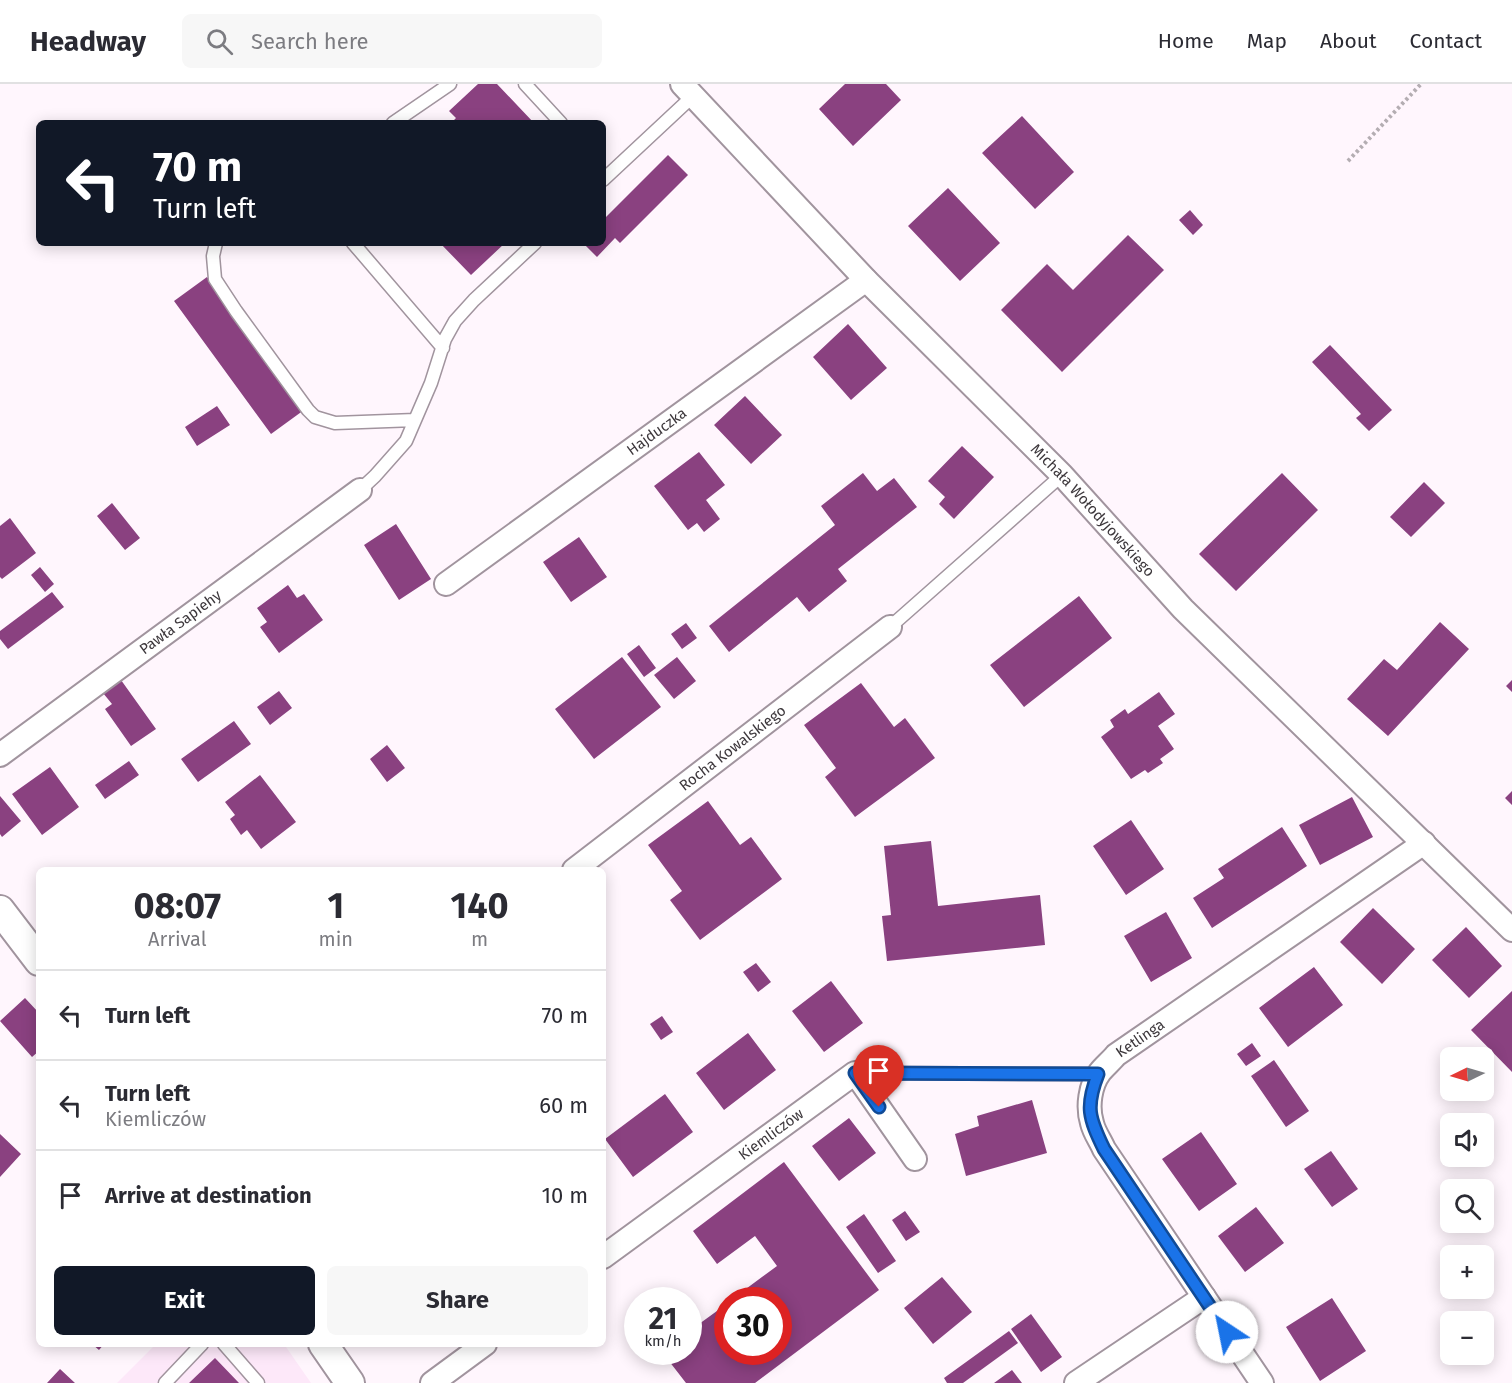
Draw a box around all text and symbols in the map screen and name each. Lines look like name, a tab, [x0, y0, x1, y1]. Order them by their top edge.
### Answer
search box	[182, 14, 602, 68]
text: Headway	[30, 25, 146, 58]
icon: search	[203, 25, 236, 58]
text: Search here	[251, 28, 369, 55]
text: Home	[1158, 28, 1214, 54]
text: Map	[1247, 28, 1287, 54]
text: About	[1320, 28, 1377, 54]
text: Contact	[1410, 28, 1482, 54]
text: 70 m	[153, 142, 242, 192]
icon: left	[54, 144, 132, 222]
text: Turn left	[153, 193, 256, 225]
street label: Hajduczka	[623, 404, 690, 459]
street label: Michała Wołodyjowskiego	[1027, 440, 1158, 580]
street label: Pawła Sapiehy	[136, 586, 225, 658]
street label: Rocha Kowalskiego	[676, 701, 789, 795]
text: 08:07	[133, 884, 221, 928]
text: 1	[327, 884, 344, 928]
text: 140	[450, 884, 509, 928]
text: Arrival	[148, 927, 207, 951]
text: min	[319, 927, 353, 951]
text: m	[471, 927, 488, 951]
icon: left	[54, 999, 87, 1032]
text: Turn left	[105, 1002, 190, 1029]
text: 70 m	[542, 1002, 588, 1029]
street label: Ketlinga	[1112, 1015, 1168, 1061]
pin	[853, 1045, 904, 1107]
north arrow	[1440, 1047, 1494, 1101]
map controls	[1440, 1047, 1494, 1365]
icon: arrive	[862, 1054, 895, 1087]
text: Turn left	[105, 1080, 190, 1107]
icon: left	[54, 1089, 87, 1122]
text: 60 m	[539, 1092, 588, 1119]
street label: Kiemliczów	[735, 1105, 807, 1164]
text: Kiemliczów	[105, 1107, 206, 1131]
button: sound	[1440, 1113, 1494, 1167]
icon: arrive	[54, 1179, 87, 1212]
button: search	[1440, 1179, 1494, 1233]
text: Arrive at destination	[105, 1182, 312, 1209]
text: 10 m	[542, 1182, 588, 1209]
button: +	[1440, 1245, 1494, 1299]
button: Exit	[54, 1266, 315, 1335]
button: Share	[327, 1266, 588, 1335]
speed limit sign: 30	[714, 1287, 792, 1365]
position arrow	[1195, 1300, 1259, 1364]
text: 21	[649, 1301, 677, 1337]
button: −	[1440, 1311, 1494, 1365]
text: km/h	[644, 1332, 682, 1350]

